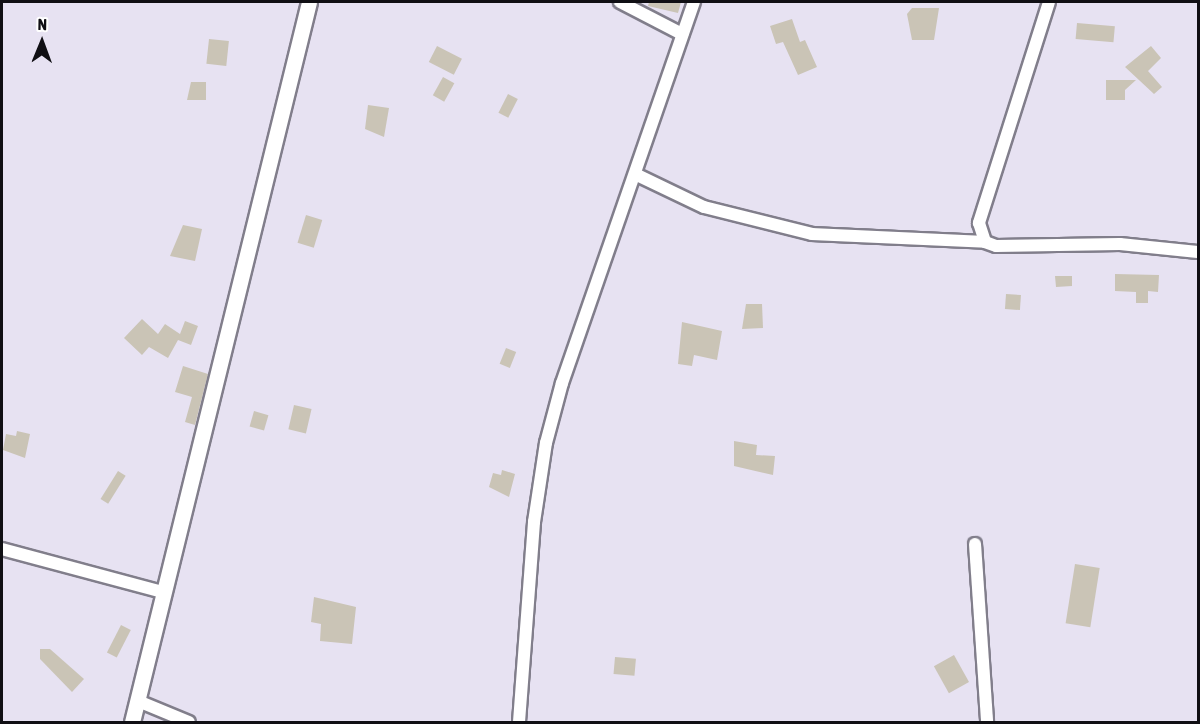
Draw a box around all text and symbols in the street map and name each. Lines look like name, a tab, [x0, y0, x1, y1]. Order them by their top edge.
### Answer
north arrow	[12, 12, 72, 72]
text: N	[37, 15, 47, 33]

